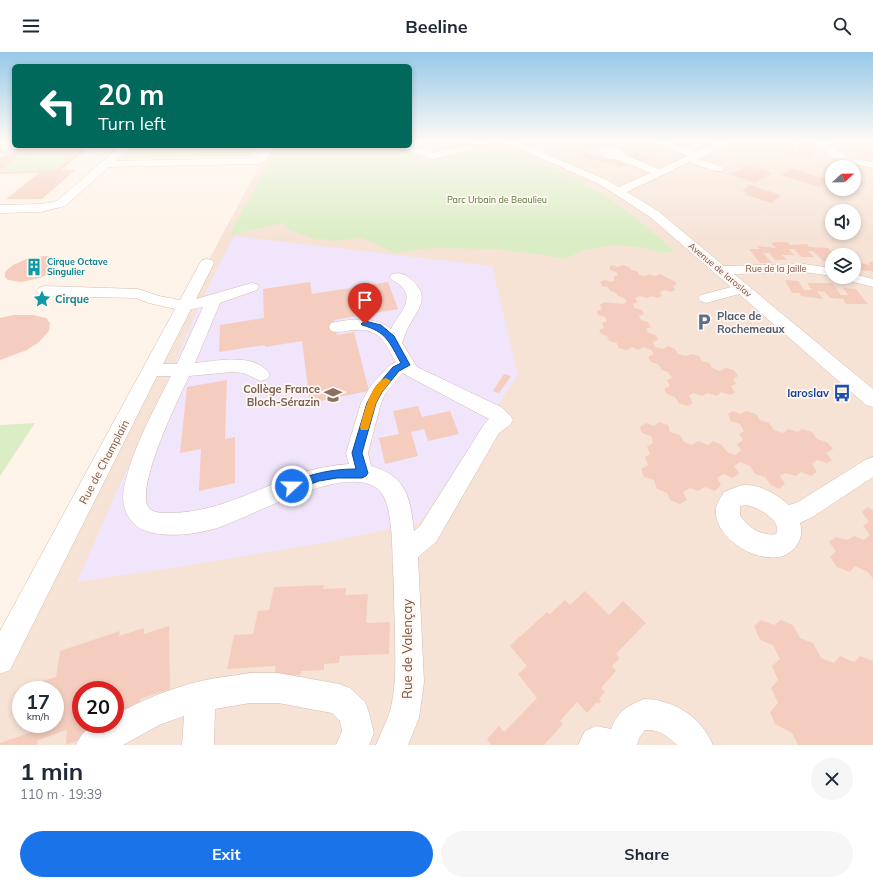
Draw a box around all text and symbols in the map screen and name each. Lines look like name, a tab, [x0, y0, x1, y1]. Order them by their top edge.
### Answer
icon: menu	[20, 15, 42, 37]
text: Beeline	[405, 15, 468, 38]
icon: search	[831, 15, 853, 37]
text: 20 m	[98, 77, 164, 112]
icon: left	[32, 80, 84, 132]
text: Turn left	[98, 112, 166, 135]
north arrow	[825, 160, 861, 196]
map controls	[825, 160, 861, 284]
park label: Parc Urbain de Beaulieu	[447, 194, 547, 205]
button: sound	[825, 204, 861, 240]
street label: Avenue de Iaroslav	[686, 240, 754, 299]
button: layers	[825, 248, 861, 284]
place label: Cirque Octave Singulier	[47, 256, 108, 277]
building icon: Cirque Octave Singulier	[24, 257, 44, 277]
street label: Rue de la Jaille	[746, 263, 807, 274]
pin	[348, 283, 382, 324]
place icon: Cirque	[32, 289, 52, 309]
icon: arrive	[354, 289, 376, 311]
place label: Cirque	[55, 292, 89, 306]
place label: Place de Rochemeaux	[717, 309, 786, 336]
parking icon: Place de Rochemeaux	[694, 312, 714, 332]
place label: Collège France Bloch-Sérazin	[243, 382, 320, 409]
bus stop icon: Iaroslav	[832, 383, 852, 403]
school or university icon: Collège France Bloch-Sérazin	[323, 385, 343, 405]
place label: Iaroslav	[787, 386, 829, 400]
street label: Rue de Champlain	[76, 417, 132, 507]
position arrow	[271, 465, 313, 507]
street label: Rue de Valençay	[399, 599, 415, 699]
speed limit sign: 20	[72, 681, 124, 733]
text: 17	[26, 689, 50, 714]
text: km/h	[27, 710, 49, 723]
text: 1 min	[20, 756, 83, 786]
button: close	[811, 758, 853, 800]
text: 110 m · 19:39	[20, 786, 102, 802]
button: Exit	[20, 831, 433, 877]
button: Share	[441, 831, 853, 877]

